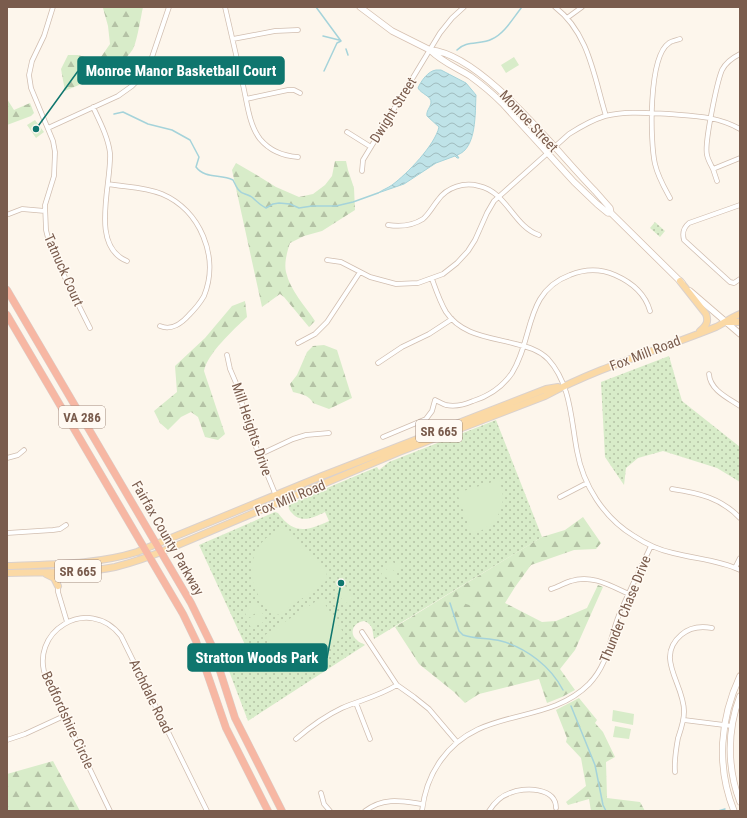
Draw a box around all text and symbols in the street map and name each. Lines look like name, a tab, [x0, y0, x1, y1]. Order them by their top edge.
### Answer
callout: Monroe Manor Basketball Court	[78, 57, 284, 84]
text: Monroe Manor Basketball Court	[86, 62, 277, 80]
street label: Dwight Street	[367, 74, 419, 146]
street label: Monroe Street	[497, 87, 561, 155]
street label: Tatnuck Court	[41, 231, 87, 309]
street label: Fox Mill Road	[607, 332, 683, 374]
street label: Mill Heights Drive	[229, 380, 276, 478]
road number: VA 286	[59, 406, 105, 428]
road number: SR 665	[416, 420, 462, 442]
street label: Fox Mill Road	[253, 477, 327, 519]
street label: Fairfax County Parkway	[129, 478, 207, 598]
street label: Thunder Chase Drive	[596, 553, 654, 665]
road number: SR 665	[55, 560, 101, 582]
callout: Stratton Woods Park	[188, 644, 327, 671]
text: Stratton Woods Park	[195, 649, 319, 667]
street label: Archdale Road	[126, 656, 176, 736]
street label: Bedfordshire Circle	[38, 669, 98, 772]

